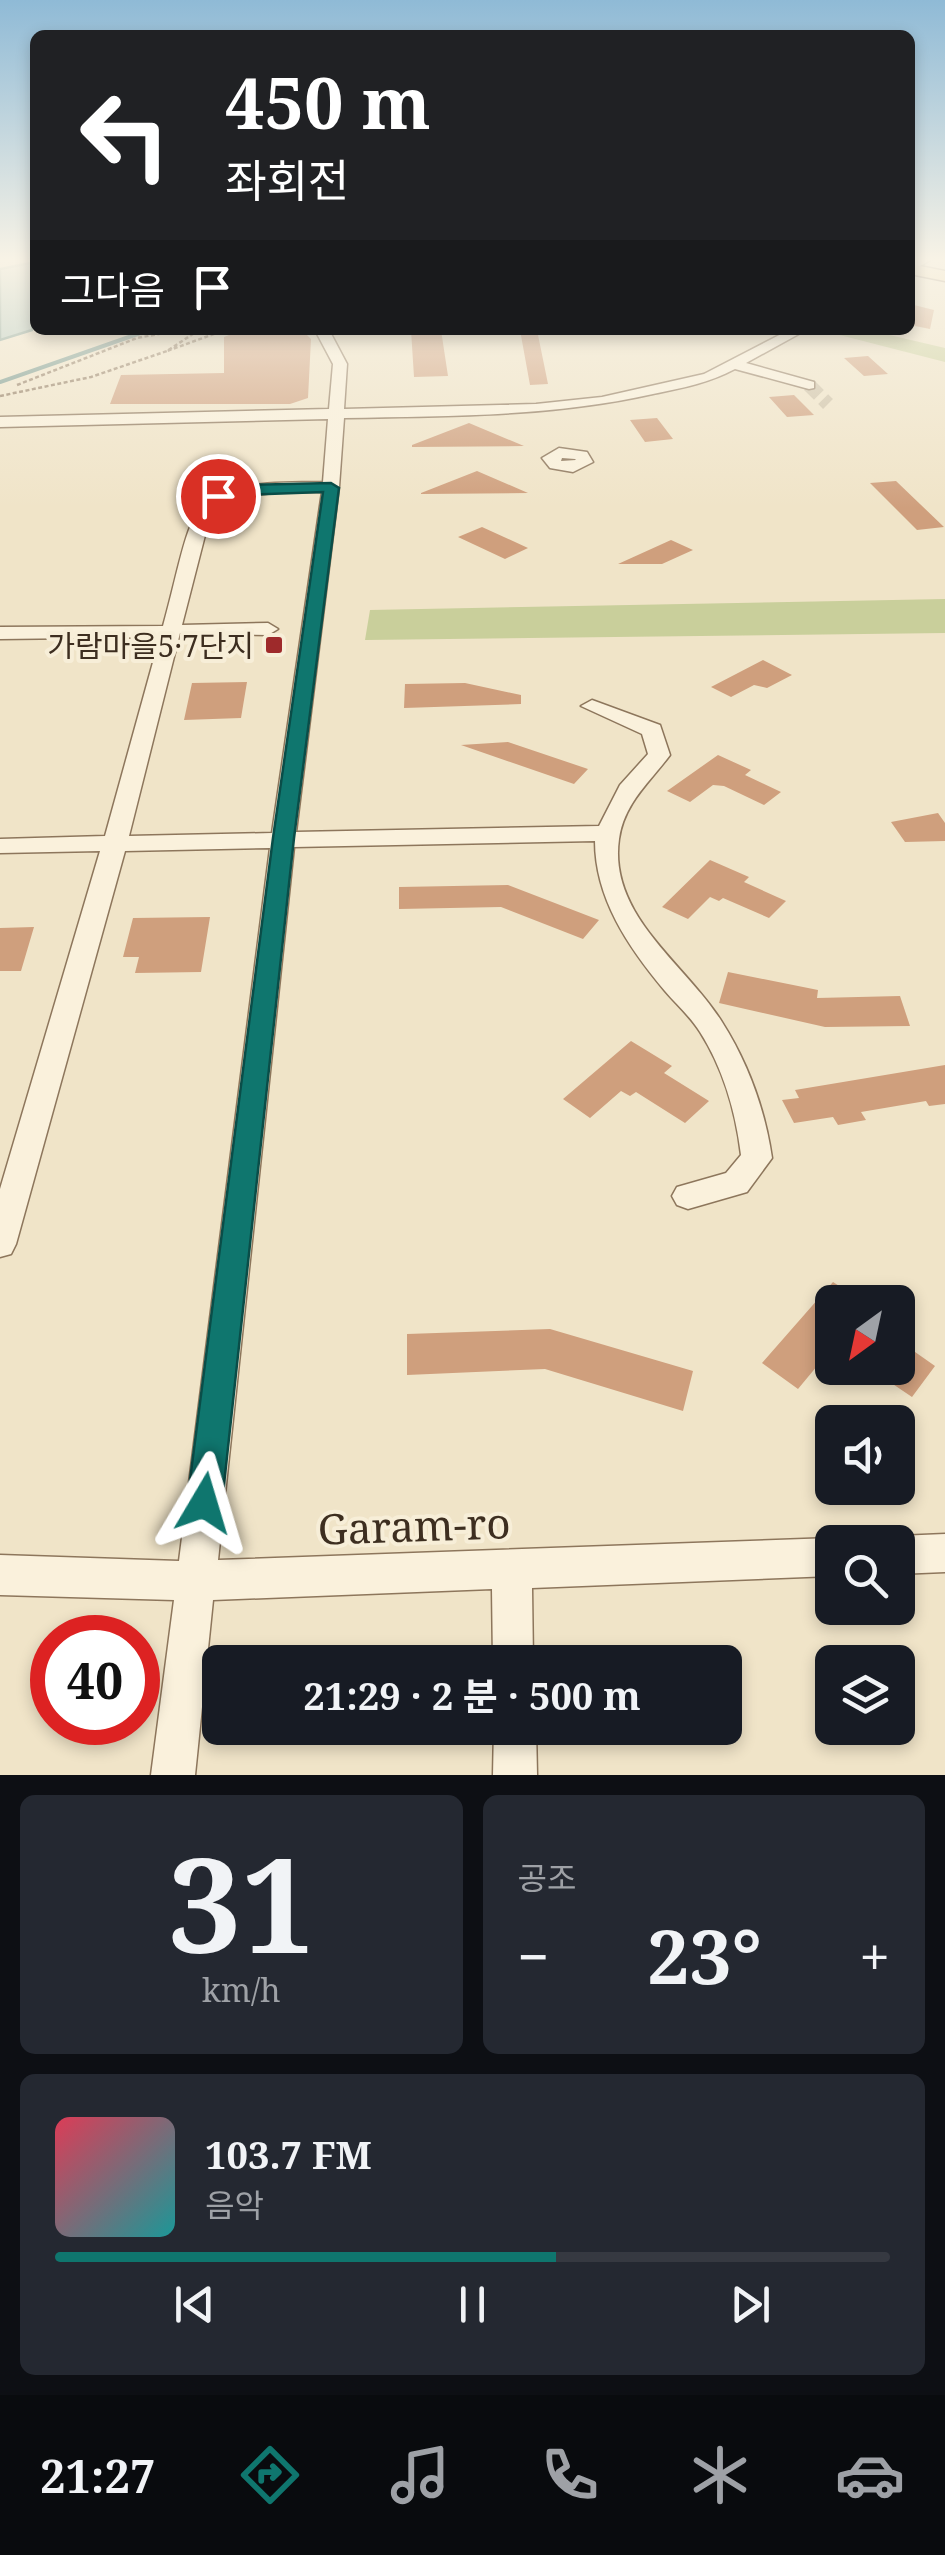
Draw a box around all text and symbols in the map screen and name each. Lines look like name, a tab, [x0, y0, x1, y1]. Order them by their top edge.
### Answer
text: 450 m	[225, 54, 431, 150]
icon: left	[60, 70, 190, 200]
text: 좌회전	[225, 149, 349, 210]
icon: arrive	[185, 260, 240, 315]
text: 그다음	[60, 263, 165, 315]
pin	[176, 454, 261, 539]
icon: arrive	[191, 469, 246, 524]
place label: 가람마을5·7단지	[47, 625, 254, 666]
marker: 가람마을5·7단지	[263, 634, 285, 656]
north arrow	[815, 1285, 915, 1385]
map controls	[815, 1285, 915, 1745]
button: sound	[815, 1405, 915, 1505]
position arrow	[152, 1451, 256, 1555]
street label: Garam-ro	[317, 1493, 511, 1557]
button: search	[815, 1525, 915, 1625]
speed limit sign: 40	[30, 1615, 160, 1745]
button: layers	[815, 1645, 915, 1745]
text: 21:29 · 2 분 · 500 m	[303, 1669, 641, 1721]
text: 31	[168, 1814, 315, 1991]
text: 공조	[518, 1856, 576, 1899]
text: 23°	[647, 1904, 762, 2006]
text: −	[518, 1918, 549, 1993]
text: +	[859, 1918, 890, 1993]
text: km/h	[202, 1968, 281, 2011]
text: 103.7 FM	[205, 2128, 372, 2180]
text: 음악	[205, 2183, 264, 2226]
icon: previous	[167, 2277, 222, 2332]
icon: pause	[445, 2277, 500, 2332]
icon: next	[723, 2277, 778, 2332]
icon: directions	[235, 2440, 305, 2510]
icon: music	[385, 2440, 455, 2510]
icon: phone	[535, 2440, 605, 2510]
icon: climate	[685, 2440, 755, 2510]
icon: car	[835, 2440, 905, 2510]
text: 21:27	[40, 2445, 155, 2506]

